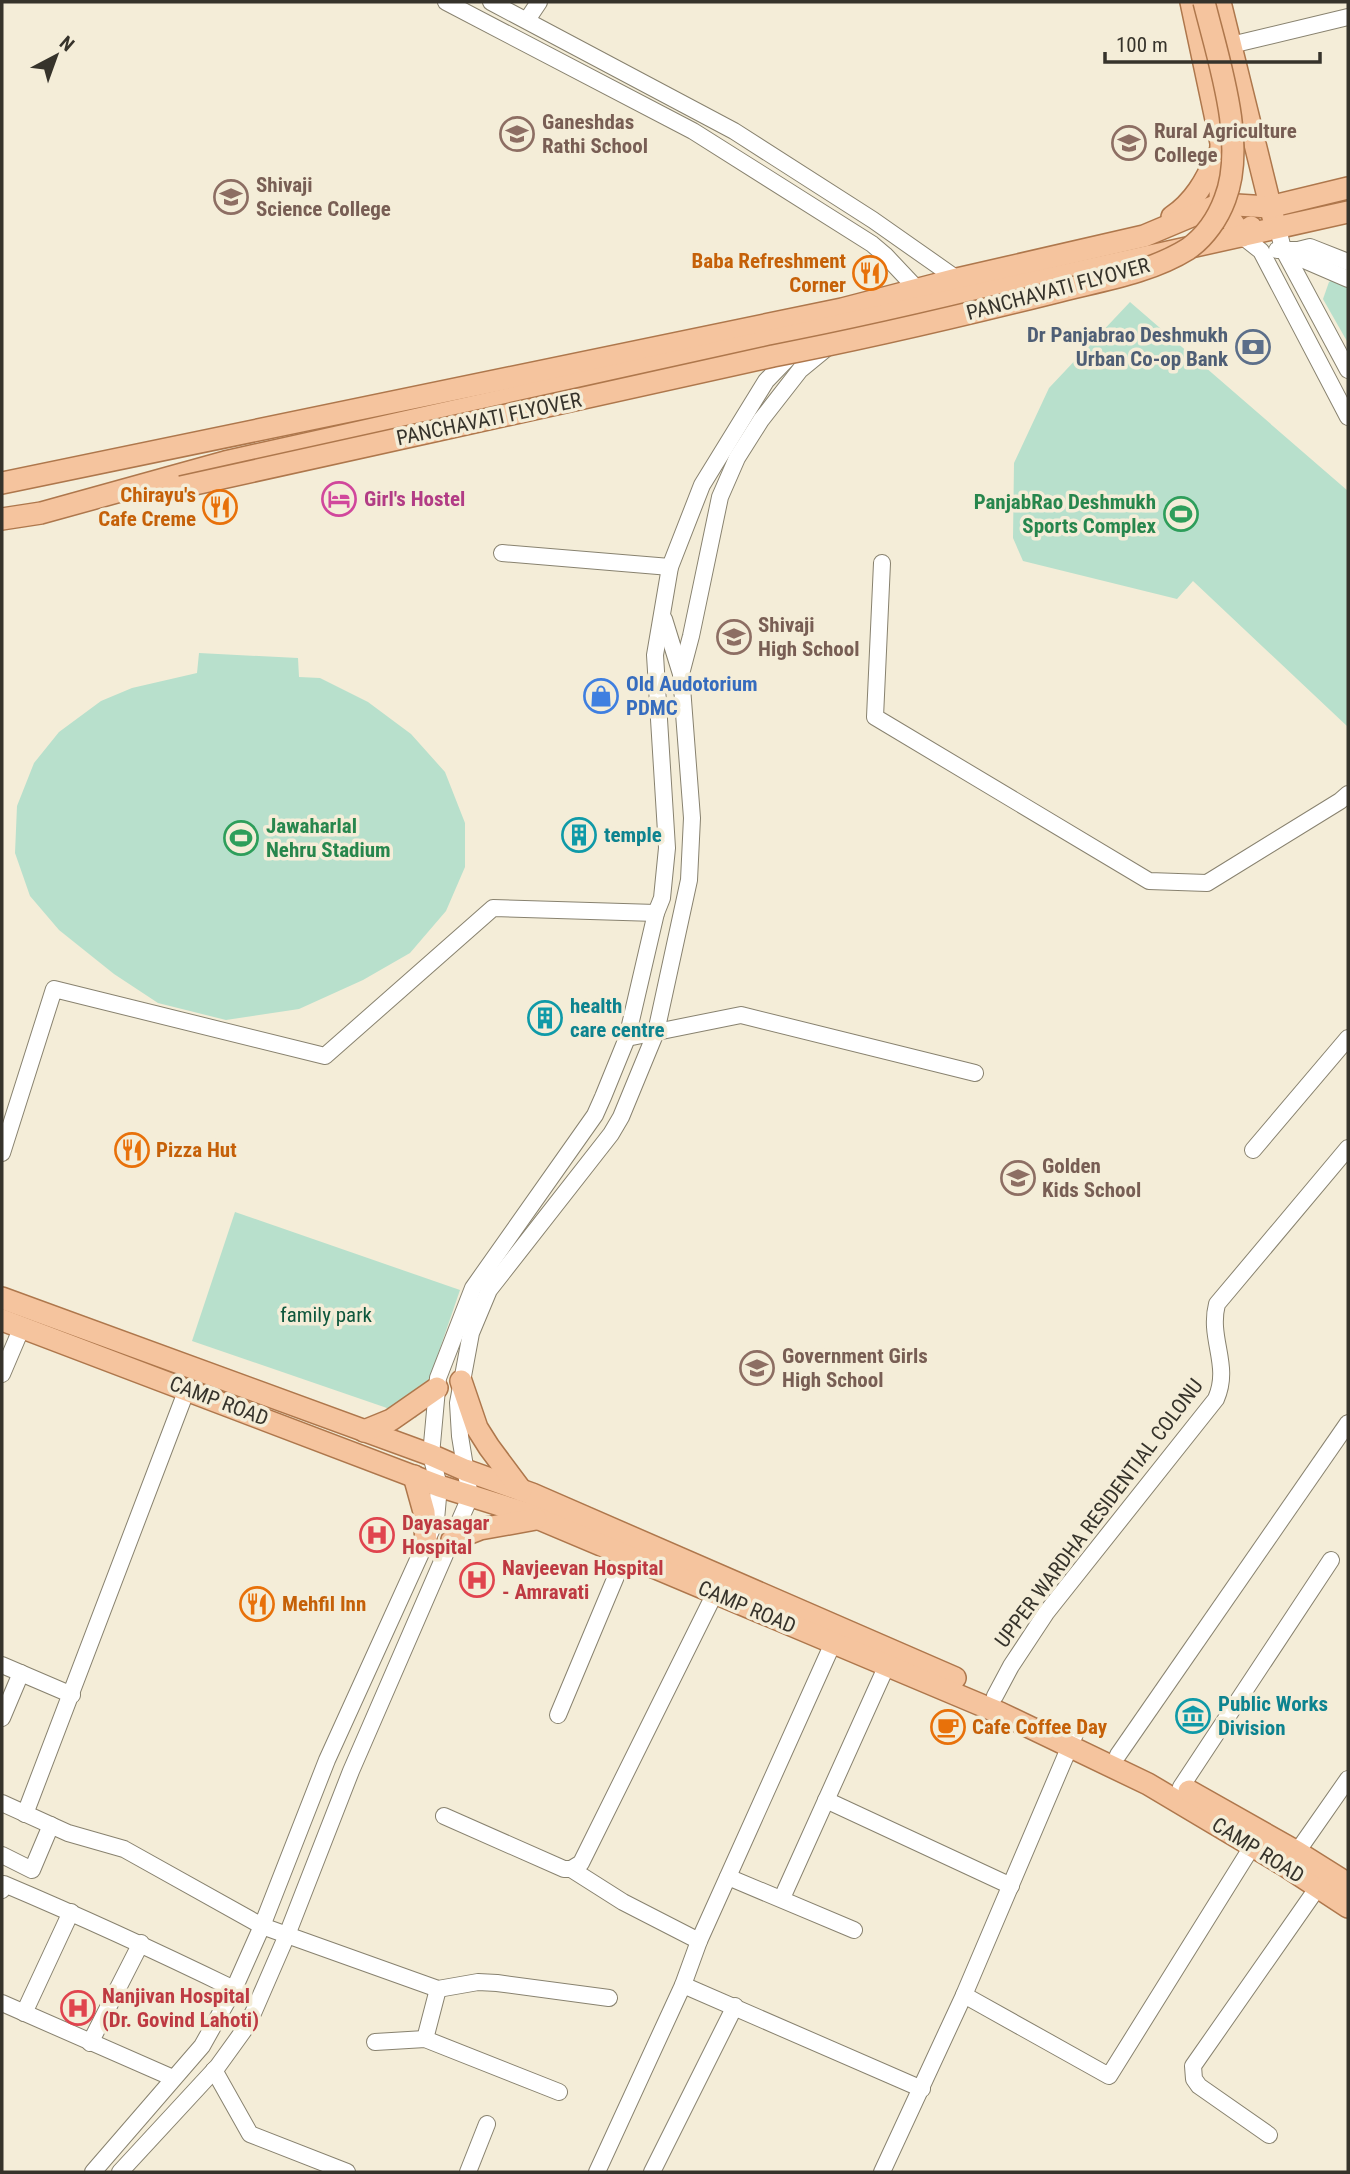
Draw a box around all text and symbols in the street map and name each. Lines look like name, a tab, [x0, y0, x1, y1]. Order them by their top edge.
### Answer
north arrow	[21, 21, 91, 91]
scale bar	[1105, 21, 1320, 65]
text: N	[55, 31, 79, 56]
text: 100 m	[1116, 33, 1168, 57]
place label: Ganeshdas Rathi School	[542, 110, 648, 158]
school or university icon: Ganeshdas Rathi School	[498, 115, 536, 153]
place label: Rural Agriculture College	[1154, 119, 1297, 167]
school or university icon: Rural Agriculture College	[1110, 124, 1148, 162]
place label: Shivaji Science College	[256, 173, 391, 221]
school or university icon: Shivaji Science College	[212, 178, 250, 216]
place label: Baba Refreshment Corner	[692, 249, 846, 297]
street label: PANCHAVATI FLYOVER	[964, 253, 1152, 325]
restaurant icon: Baba Refreshment Corner	[851, 254, 889, 292]
place label: Dr Panjabrao Deshmukh Urban Co-op Bank	[1027, 323, 1229, 371]
bank icon: Dr Panjabrao Deshmukh Urban Co-op Bank	[1234, 328, 1272, 366]
street label: PANCHAVATI FLYOVER	[394, 388, 584, 450]
hotel icon: Girl's Hostel	[320, 480, 358, 518]
place label: Chirayu's Cafe Creme	[98, 483, 196, 531]
place label: Girl's Hostel	[364, 487, 465, 511]
restaurant icon: Chirayu's Cafe Creme	[201, 488, 239, 526]
place label: PanjabRao Deshmukh Sports Complex	[974, 490, 1156, 538]
sports icon: PanjabRao Deshmukh Sports Complex	[1162, 495, 1200, 533]
place label: Shivaji High School	[758, 613, 859, 661]
school or university icon: Shivaji High School	[715, 618, 753, 656]
place label: Old Audotorium PDMC	[626, 672, 758, 720]
shop icon: Old Audotorium PDMC	[582, 677, 620, 715]
place label: Jawaharlal Nehru Stadium	[266, 814, 391, 862]
building icon: temple	[560, 816, 598, 854]
sports icon: Jawaharlal Nehru Stadium	[222, 819, 260, 857]
place label: temple	[604, 823, 662, 847]
place label: health care centre	[570, 994, 665, 1042]
building icon: health care centre	[526, 999, 564, 1037]
restaurant icon: Pizza Hut	[113, 1131, 151, 1169]
place label: Pizza Hut	[156, 1138, 237, 1162]
place label: Golden Kids School	[1042, 1154, 1141, 1202]
school or university icon: Golden Kids School	[999, 1159, 1037, 1197]
park label: family park	[280, 1303, 373, 1327]
place label: Government Girls High School	[782, 1344, 928, 1392]
school or university icon: Government Girls High School	[738, 1349, 776, 1387]
street label: CAMP ROAD	[166, 1371, 272, 1431]
street label: UPPER WARDHA RESIDENTIAL COLONU	[990, 1374, 1208, 1652]
place label: Dayasagar Hospital	[402, 1511, 490, 1559]
hospital icon: Dayasagar Hospital	[358, 1516, 396, 1554]
place label: Navjeevan Hospital - Amravati	[502, 1556, 664, 1604]
hospital icon: Navjeevan Hospital - Amravati	[458, 1561, 496, 1599]
street label: CAMP ROAD	[694, 1576, 800, 1638]
restaurant icon: Mehfil Inn	[238, 1585, 276, 1623]
place label: Mehfil Inn	[282, 1592, 366, 1616]
place label: Public Works Division	[1218, 1692, 1328, 1740]
museum icon: Public Works Division	[1174, 1697, 1212, 1735]
cafe icon: Cafe Coffee Day	[929, 1708, 967, 1746]
place label: Cafe Coffee Day	[972, 1715, 1108, 1739]
street label: CAMP ROAD	[1208, 1812, 1308, 1888]
place label: Nanjivan Hospital (Dr. Govind Lahoti)	[102, 1984, 259, 2032]
hospital icon: Nanjivan Hospital (Dr. Govind Lahoti)	[59, 1989, 97, 2027]

